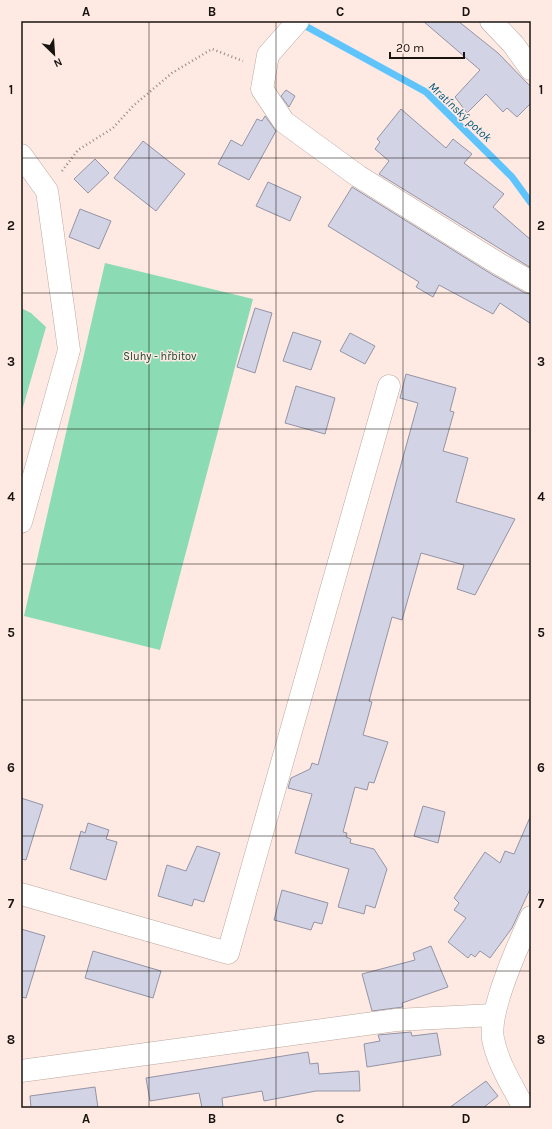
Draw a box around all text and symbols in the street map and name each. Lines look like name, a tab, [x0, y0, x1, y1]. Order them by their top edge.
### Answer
text: A	[82, 4, 90, 19]
text: B	[208, 4, 216, 19]
text: C	[336, 4, 344, 19]
text: D	[462, 4, 471, 19]
north arrow	[34, 34, 74, 74]
scale bar	[390, 34, 464, 60]
text: 20 m	[396, 41, 424, 55]
text: N	[52, 55, 64, 70]
water label: Mratínský potok	[426, 79, 495, 145]
text: 1	[9, 82, 13, 97]
text: 1	[539, 82, 543, 97]
text: 2	[7, 218, 15, 233]
text: 2	[537, 218, 545, 233]
park label: Sluhy - hřbitov	[123, 350, 197, 363]
text: 3	[7, 354, 15, 369]
text: 3	[537, 354, 545, 369]
text: 4	[7, 489, 15, 504]
text: 4	[537, 489, 545, 504]
text: 5	[7, 625, 15, 640]
text: 5	[537, 625, 545, 640]
text: 6	[7, 760, 15, 775]
text: 6	[537, 760, 545, 775]
text: 7	[8, 896, 15, 911]
text: 7	[538, 896, 545, 911]
text: 8	[7, 1032, 15, 1047]
text: 8	[537, 1032, 545, 1047]
text: A	[82, 1111, 90, 1126]
text: B	[208, 1111, 216, 1126]
text: C	[336, 1111, 344, 1126]
text: D	[462, 1111, 471, 1126]

